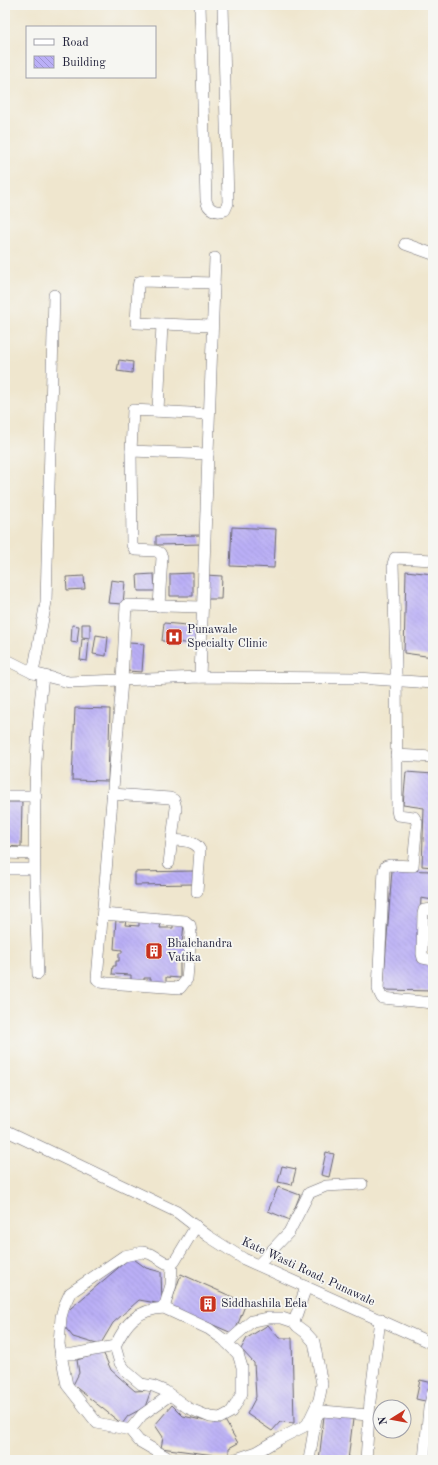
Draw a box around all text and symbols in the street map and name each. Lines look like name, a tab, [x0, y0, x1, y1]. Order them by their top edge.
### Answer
legend	[26, 26, 156, 78]
text: Road	[62, 37, 89, 49]
text: Building	[62, 57, 106, 69]
place label: Punawale Specialty Clinic	[187, 624, 267, 650]
hospital icon: Punawale Specialty Clinic	[164, 627, 184, 647]
place label: Bhalchandra Vatika	[167, 938, 232, 964]
building icon: Bhalchandra Vatika	[144, 941, 164, 961]
street label: Kate Wasti Road, Punawale	[239, 1236, 377, 1308]
building icon: Siddhashila Eela	[198, 1294, 218, 1314]
place label: Siddhashila Eela	[221, 1298, 307, 1310]
north arrow	[372, 1399, 412, 1439]
text: N	[377, 1415, 390, 1426]

